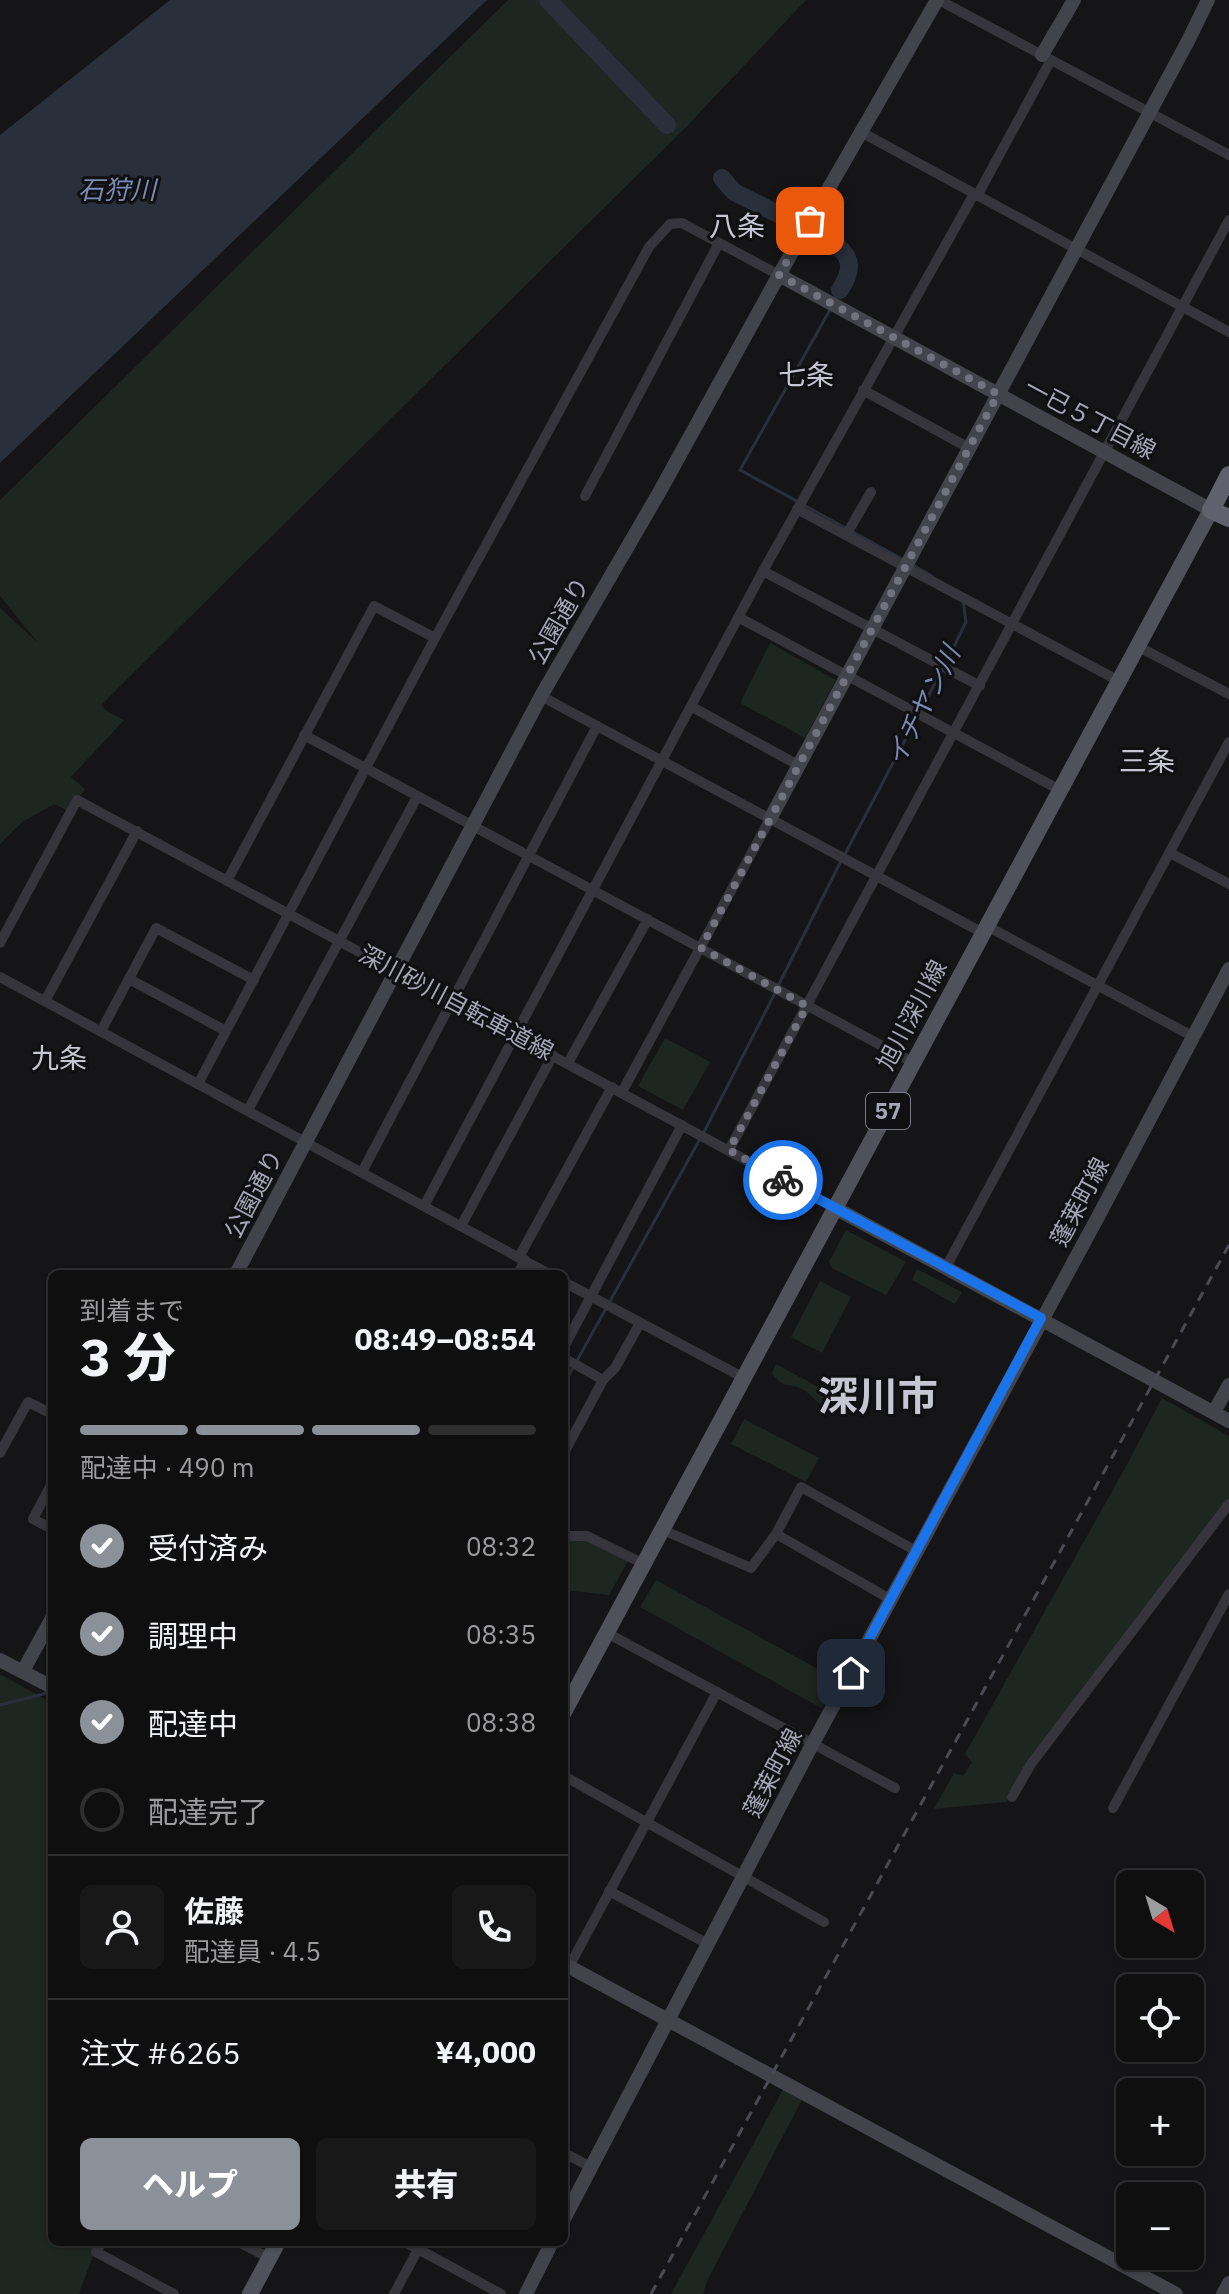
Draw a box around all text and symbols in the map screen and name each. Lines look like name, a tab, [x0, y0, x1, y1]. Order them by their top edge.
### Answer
water label: 石狩川	[78, 172, 159, 206]
pin	[776, 187, 844, 255]
icon: bag	[788, 199, 832, 243]
district label: 八条	[709, 207, 765, 244]
district label: 七条	[778, 356, 834, 393]
street label: 一已５丁目線	[1019, 370, 1162, 466]
street label: 公園通り	[520, 571, 596, 670]
water label: イチヤン川	[877, 637, 968, 771]
district label: 三条	[1119, 742, 1175, 779]
street label: 深川砂川自転車道線	[354, 937, 559, 1067]
street label: 旭川深川線	[869, 954, 953, 1075]
district label: 九条	[31, 1039, 87, 1076]
road number: 57	[866, 1093, 910, 1129]
courier	[743, 1140, 823, 1220]
street label: 公園通り	[216, 1144, 290, 1243]
street label: 蓬莱町線	[1042, 1152, 1116, 1251]
icon: bike	[761, 1158, 805, 1202]
text: 到着まで	[80, 1293, 184, 1327]
text: 08:49–08:54	[355, 1319, 536, 1358]
text: 3 分	[80, 1323, 175, 1390]
district label: 深川市	[818, 1369, 938, 1421]
text: 配達中 · 490 m	[80, 1450, 254, 1484]
icon: check	[80, 1524, 124, 1568]
text: 受付済み	[148, 1528, 268, 1567]
text: 08:32	[466, 1529, 536, 1563]
icon: check	[80, 1612, 124, 1656]
text: 調理中	[148, 1616, 238, 1655]
text: 08:35	[466, 1617, 536, 1651]
pin	[817, 1639, 885, 1707]
icon: home	[829, 1651, 873, 1695]
icon: check	[80, 1700, 124, 1744]
text: 配達中	[148, 1704, 238, 1743]
text: 08:38	[466, 1705, 536, 1739]
street label: 蓬莱町線	[735, 1723, 809, 1822]
text: 配達完了	[148, 1792, 268, 1831]
north arrow	[1116, 1870, 1204, 1958]
map controls	[1116, 1870, 1204, 2270]
button: person	[80, 1885, 164, 1969]
button: phone	[452, 1885, 536, 1969]
text: 佐藤	[184, 1891, 244, 1930]
text: 配達員 · 4.5	[184, 1934, 321, 1968]
button: locate	[1116, 1974, 1204, 2062]
text: ¥4,000	[435, 2032, 536, 2071]
text: 注文 #6265	[80, 2033, 240, 2072]
button: +	[1116, 2078, 1204, 2166]
button: ヘルプ	[80, 2138, 300, 2230]
button: 共有	[316, 2138, 536, 2230]
button: −	[1116, 2182, 1204, 2270]

